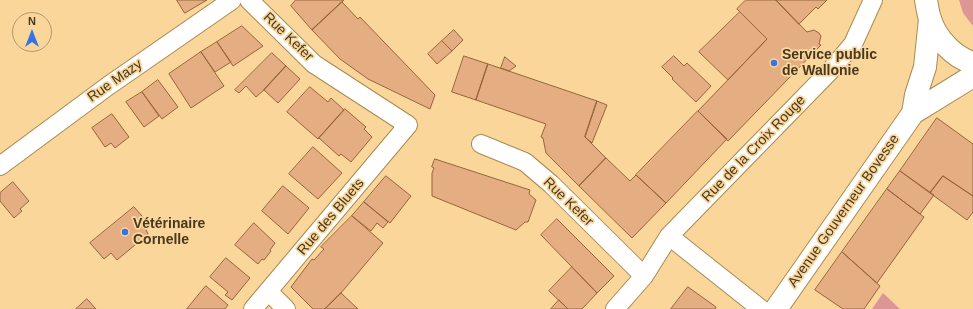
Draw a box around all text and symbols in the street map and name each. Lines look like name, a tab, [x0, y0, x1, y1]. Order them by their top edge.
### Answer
street label: Rue Kefer	[259, 9, 317, 65]
north arrow	[12, 12, 52, 52]
text: N	[28, 15, 36, 27]
place label: Service public de Wallonie	[782, 47, 877, 80]
street label: Rue Mazy	[84, 56, 146, 106]
marker: Service public de Wallonie	[769, 58, 779, 68]
street label: Rue de la Croix Rouge	[699, 92, 809, 206]
street label: Avenue Gouverneur Bovesse	[785, 131, 903, 291]
street label: Rue Kefer	[539, 174, 597, 230]
street label: Rue des Bluets	[294, 175, 368, 259]
place label: Vétérinaire Cornelle	[133, 216, 205, 248]
marker: Vétérinaire Cornelle	[120, 227, 130, 237]

